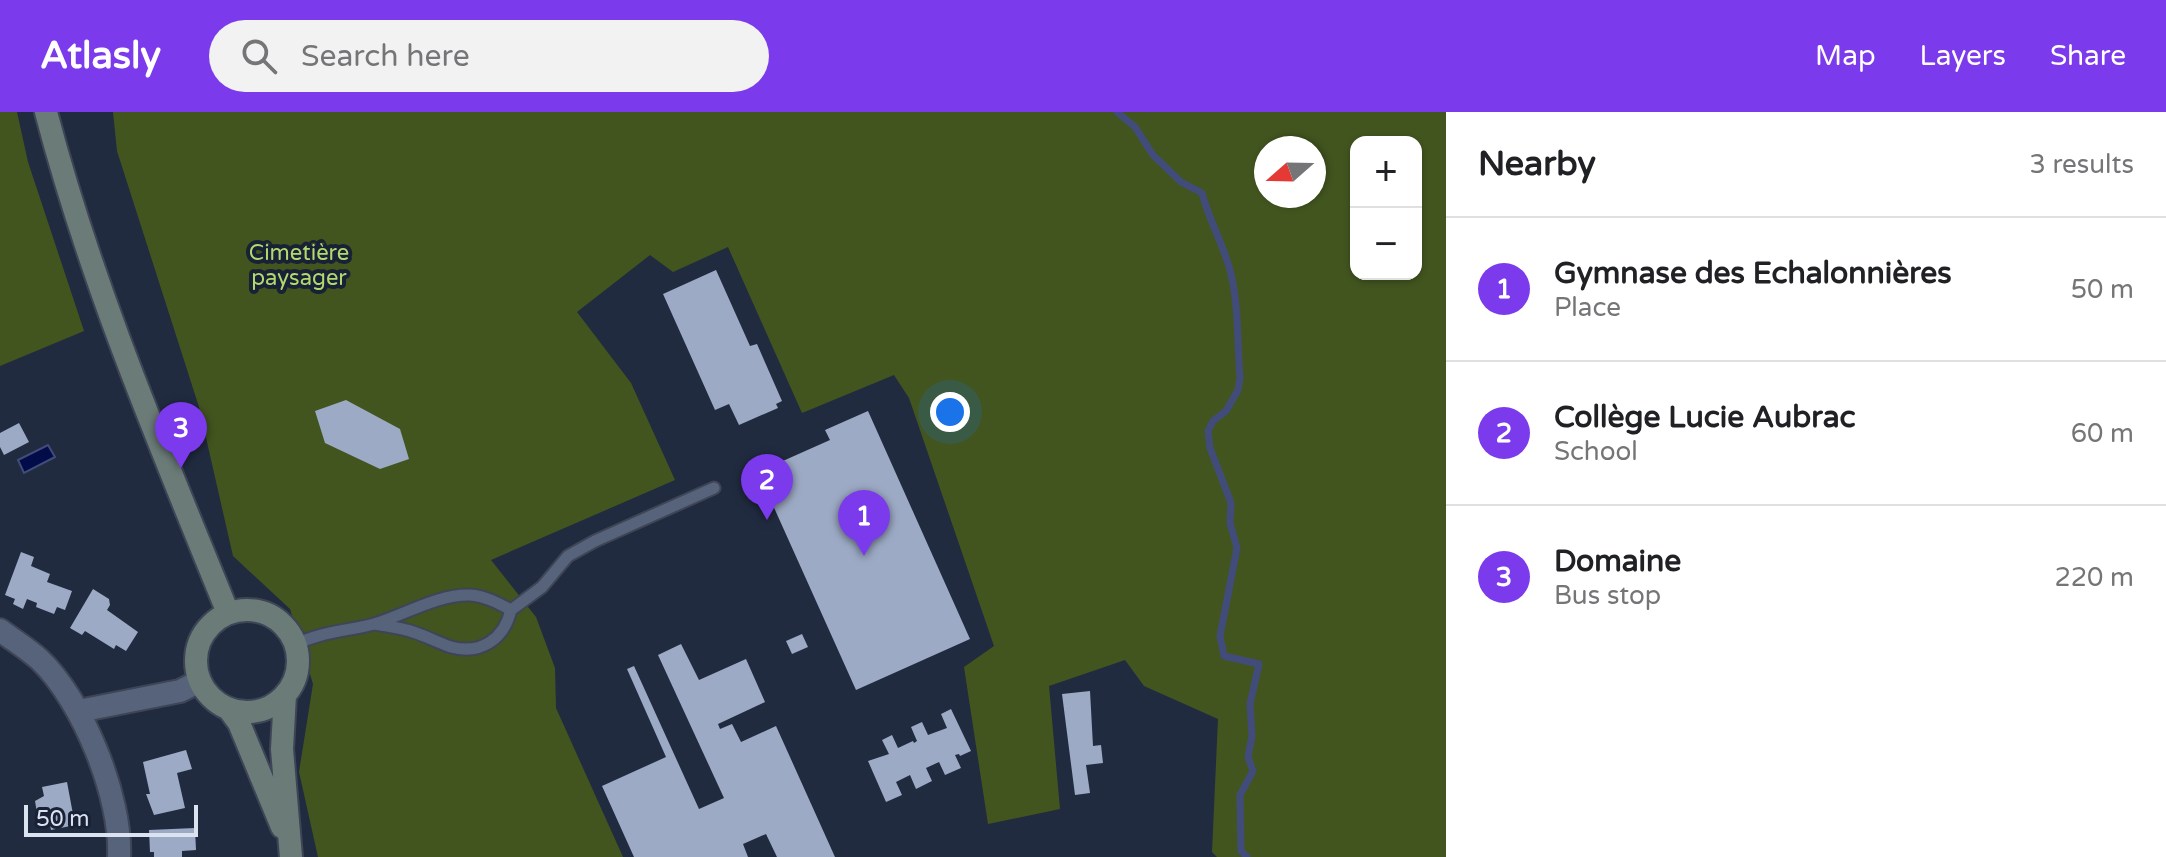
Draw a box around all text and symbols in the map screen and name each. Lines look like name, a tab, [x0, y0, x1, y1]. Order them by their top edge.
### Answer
search box	[209, 20, 769, 92]
text: Atlasly	[40, 33, 161, 79]
icon: search	[237, 34, 281, 78]
text: Search here	[301, 38, 470, 75]
text: Map	[1815, 39, 1876, 73]
text: Layers	[1920, 39, 2006, 73]
text: Share	[2050, 39, 2126, 73]
north arrow	[1254, 136, 1326, 208]
map controls	[1350, 136, 1422, 280]
button: +	[1350, 136, 1422, 208]
text: Nearby	[1478, 144, 1596, 185]
text: 3 results	[2029, 149, 2134, 180]
button: −	[1350, 208, 1422, 280]
park label: Cimetière paysager	[249, 240, 349, 291]
text: Gymnase des Echalonnières	[1554, 255, 1952, 292]
text: 1	[1496, 274, 1512, 305]
text: 50 m	[2071, 274, 2134, 305]
text: Place	[1554, 292, 1621, 323]
your location	[930, 392, 970, 432]
text: Collège Lucie Aubrac	[1554, 399, 1856, 436]
pin: 3	[155, 402, 207, 468]
text: 2	[1496, 418, 1512, 449]
text: 60 m	[2071, 418, 2134, 449]
text: School	[1554, 436, 1638, 467]
pin: 2	[741, 454, 793, 520]
pin: 1	[838, 490, 890, 556]
text: Domaine	[1554, 543, 1681, 580]
text: 3	[1496, 562, 1512, 593]
text: 220 m	[2054, 562, 2134, 593]
text: Bus stop	[1554, 580, 1661, 611]
scale bar	[24, 801, 198, 837]
text: 50 m	[36, 806, 90, 832]

